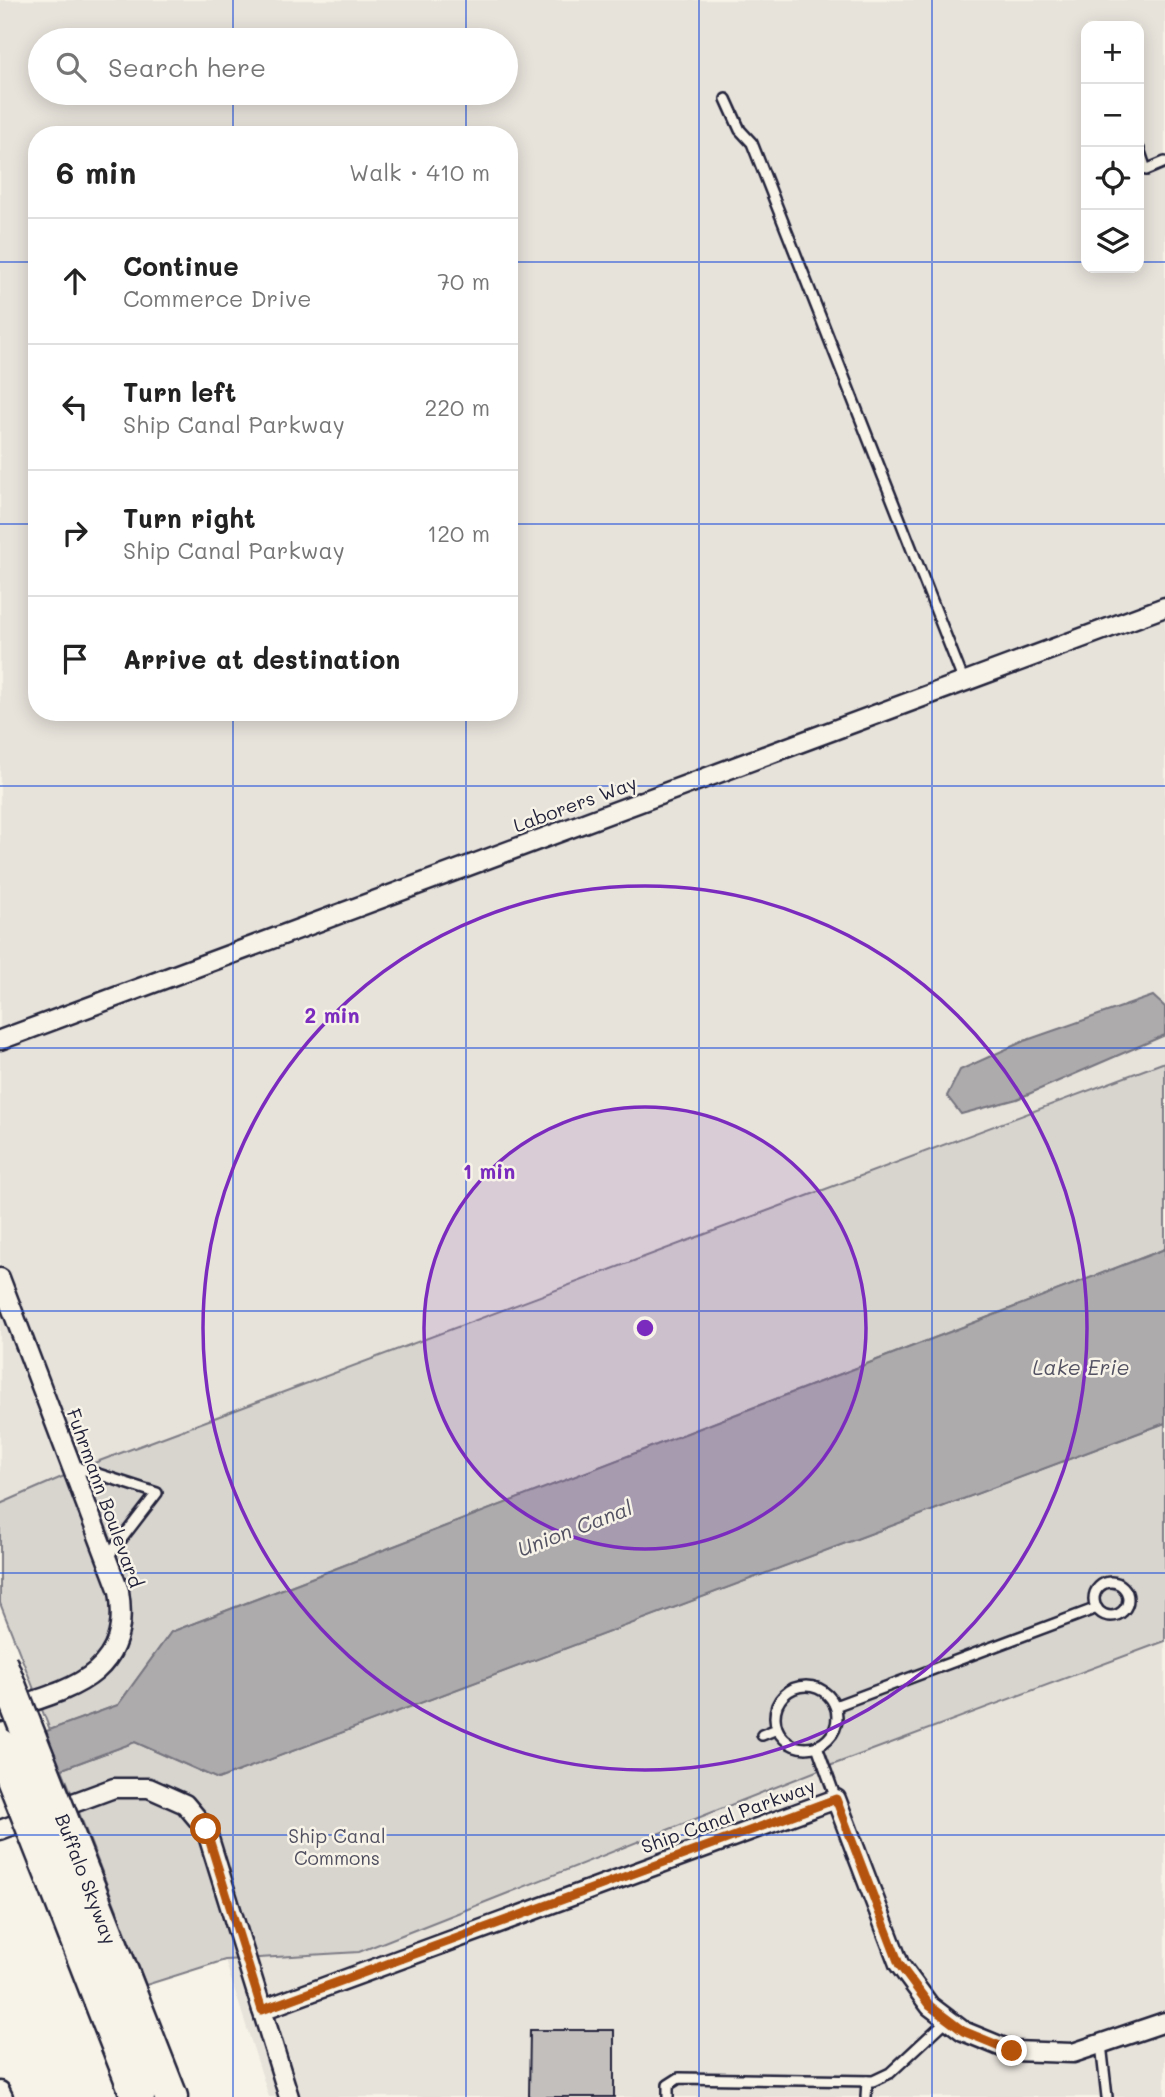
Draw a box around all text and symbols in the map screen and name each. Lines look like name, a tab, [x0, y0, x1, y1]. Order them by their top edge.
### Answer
map controls	[1081, 21, 1144, 273]
button: +	[1081, 21, 1144, 84]
search box	[28, 28, 518, 105]
icon: search	[52, 48, 90, 86]
text: Search here	[108, 50, 266, 84]
button: −	[1081, 84, 1144, 147]
button: locate	[1081, 147, 1144, 210]
text: 6 min	[56, 152, 136, 192]
text: Walk · 410 m	[349, 157, 490, 187]
button: layers	[1081, 210, 1144, 273]
text: Continue	[123, 249, 239, 283]
icon: ahead	[56, 262, 94, 300]
text: 70 m	[437, 266, 490, 296]
text: Commerce Drive	[123, 283, 311, 313]
text: Turn left	[123, 375, 236, 409]
icon: left	[56, 388, 94, 426]
text: 220 m	[424, 392, 490, 422]
text: Ship Canal Parkway	[123, 409, 345, 439]
text: Turn right	[123, 501, 256, 535]
icon: right	[56, 514, 94, 552]
text: 120 m	[427, 518, 490, 548]
text: Ship Canal Parkway	[123, 535, 345, 565]
icon: arrive	[56, 640, 94, 678]
text: Arrive at destination	[123, 642, 400, 676]
street label: Laborers Way	[510, 770, 640, 837]
text: 2 min	[304, 1001, 360, 1028]
text: 1 min	[463, 1157, 515, 1184]
centre of rings	[633, 1316, 657, 1340]
water label: Lake Erie	[1033, 1353, 1130, 1380]
street label: Fuhrmann Boulevard	[61, 1405, 150, 1591]
water label: Union Canal	[513, 1493, 636, 1562]
street label: Ship Canal Parkway	[637, 1772, 818, 1859]
street label: Buffalo Skyway	[50, 1810, 123, 1948]
route start	[190, 1813, 221, 1844]
park label: Ship Canal Commons	[288, 1823, 386, 1870]
route end	[996, 2035, 1027, 2066]

